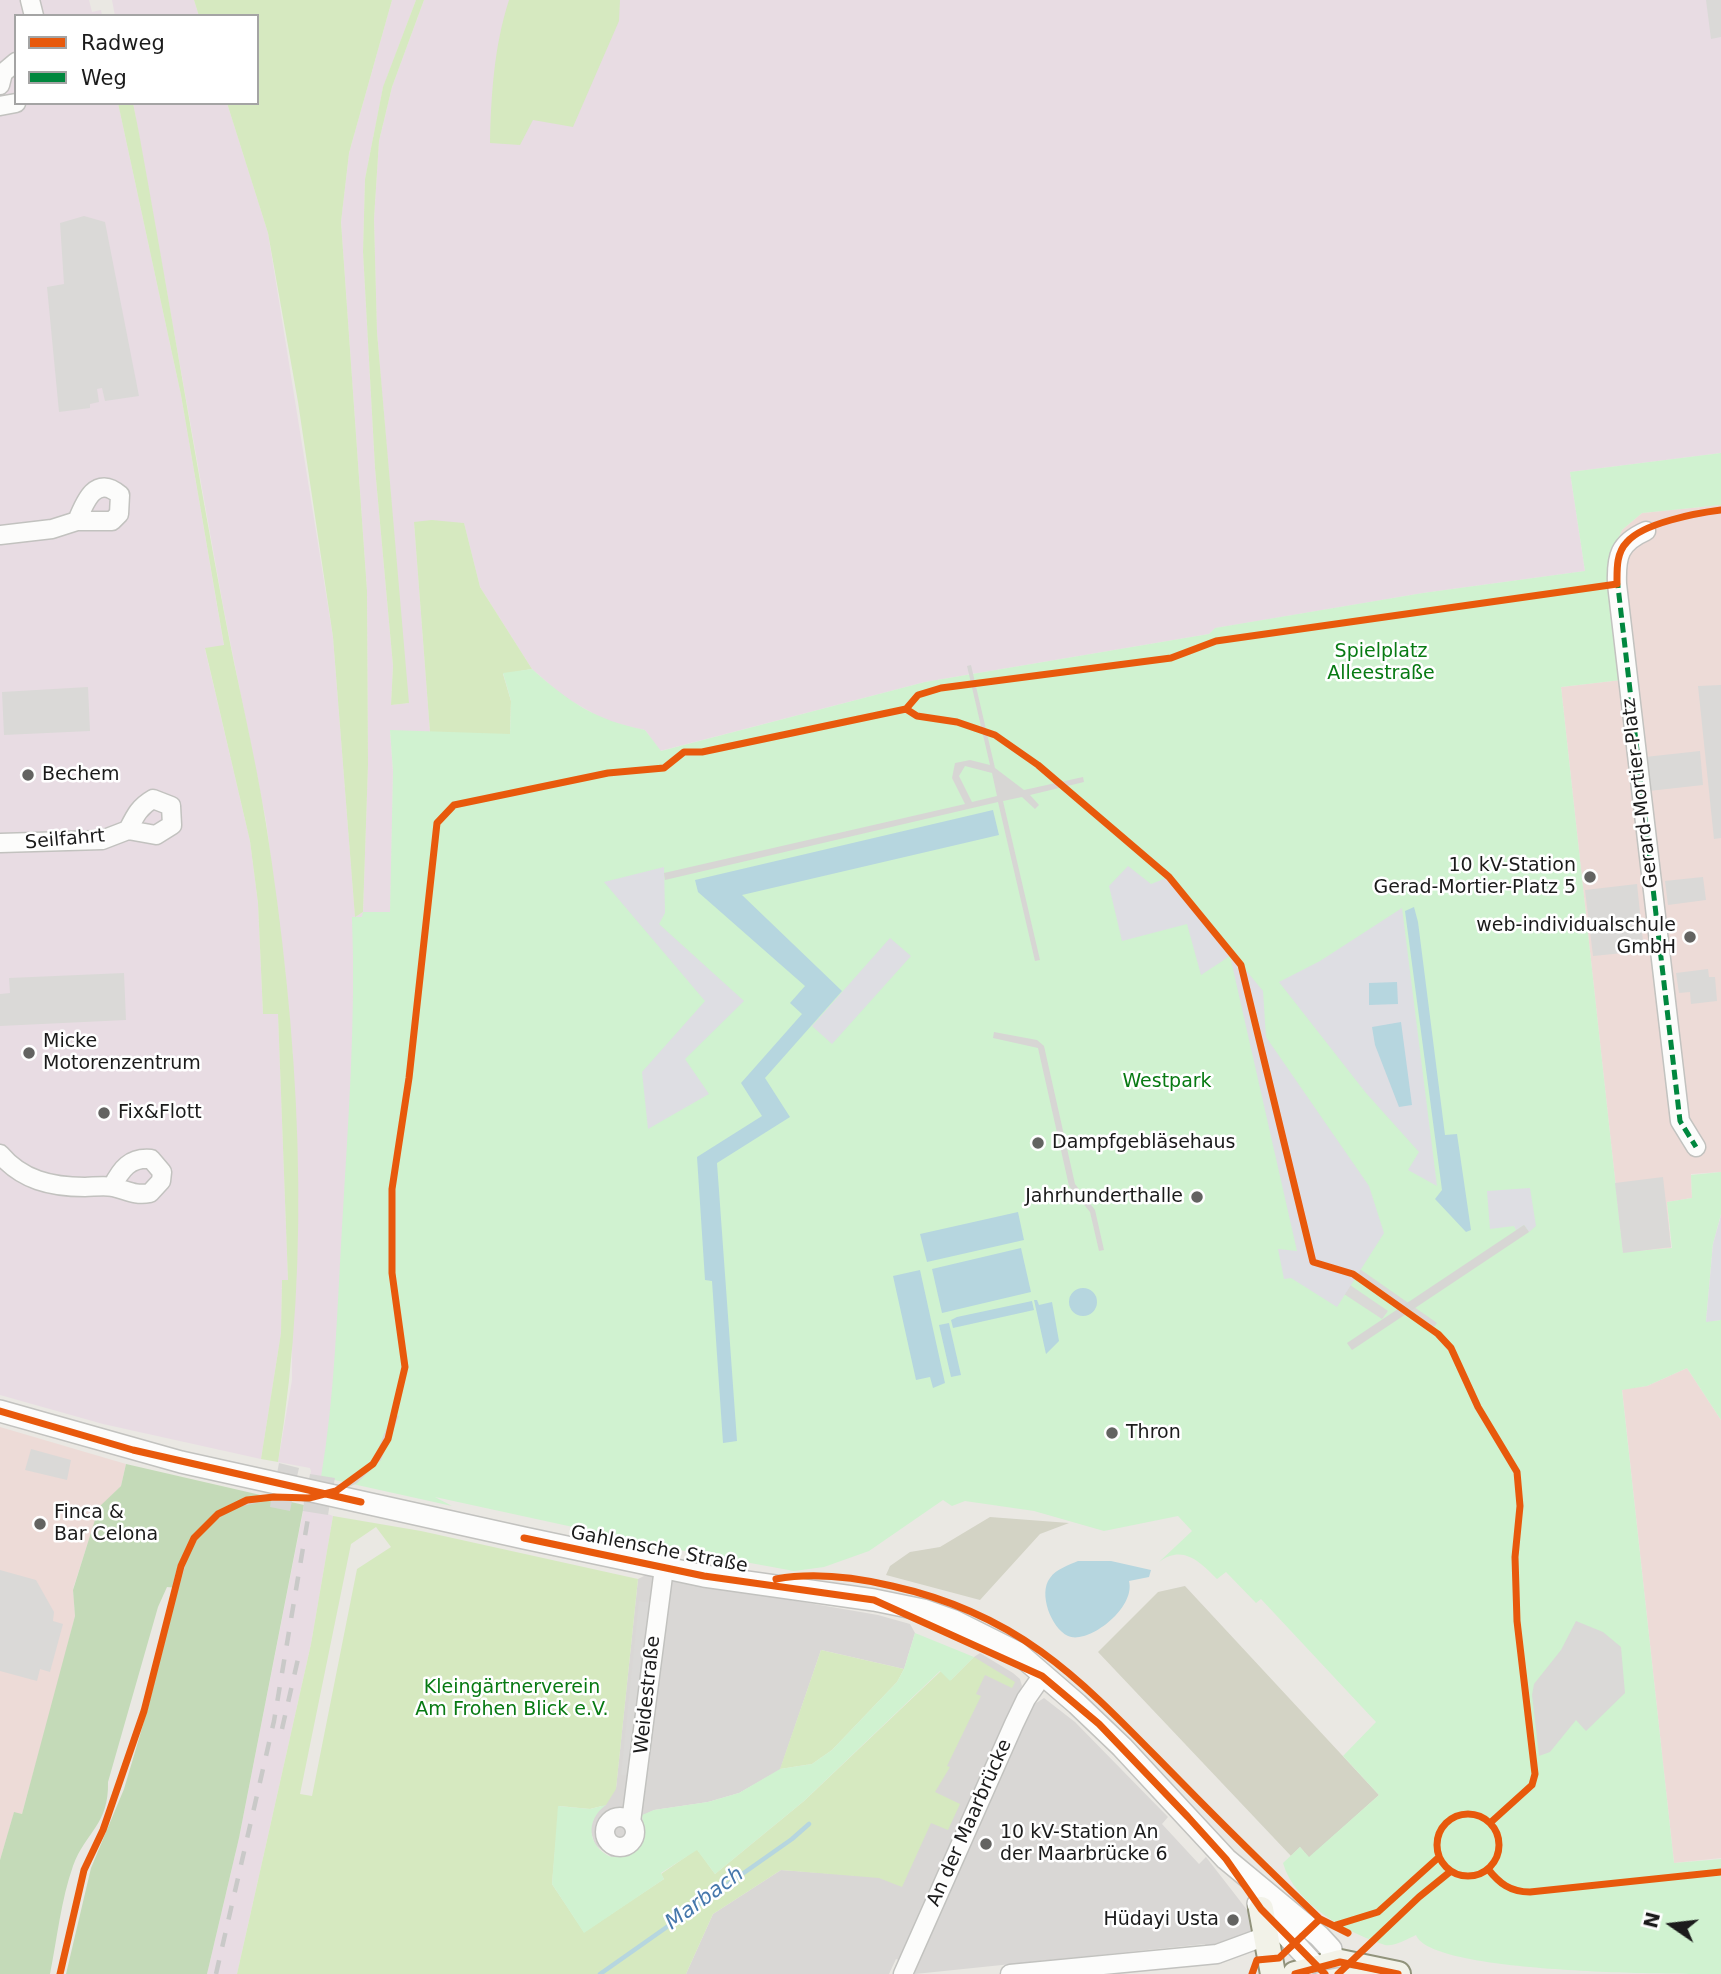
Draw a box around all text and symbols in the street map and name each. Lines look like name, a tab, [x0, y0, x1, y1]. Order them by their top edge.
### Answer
legend	[14, 14, 259, 105]
text: Radweg	[81, 31, 165, 55]
text: Weg	[81, 66, 127, 90]
park label: Spielplatz Alleestraße	[1327, 641, 1435, 685]
street label: Gerard-Mortier-Platz	[1618, 696, 1664, 890]
place label: Bechem	[42, 764, 119, 786]
marker: Bechem	[20, 767, 36, 783]
street label: Seilfahrt	[24, 825, 106, 855]
place label: 10 kV-Station Gerad-Mortier-Platz 5	[1374, 855, 1576, 899]
marker: 10 kV-Station Gerad-Mortier-Platz 5	[1582, 869, 1598, 885]
place label: web-individualschule GmbH	[1476, 915, 1676, 959]
marker: web-individualschule GmbH	[1682, 929, 1698, 945]
place label: Micke Motorenzentrum	[43, 1031, 201, 1075]
marker: Micke Motorenzentrum	[21, 1045, 37, 1061]
park label: Westpark	[1122, 1071, 1212, 1093]
place label: Fix&Flott	[118, 1102, 202, 1124]
marker: Fix&Flott	[96, 1105, 112, 1121]
place label: Dampfgebläsehaus	[1052, 1132, 1235, 1154]
marker: Dampfgebläsehaus	[1030, 1135, 1046, 1151]
place label: Jahrhunderthalle	[1025, 1186, 1183, 1208]
marker: Jahrhunderthalle	[1189, 1189, 1205, 1205]
place label: Thron	[1126, 1422, 1181, 1444]
marker: Thron	[1104, 1425, 1120, 1441]
place label: Finca & Bar Celona	[54, 1502, 158, 1546]
marker: Finca & Bar Celona	[32, 1516, 48, 1532]
street label: Gahlensche Straße	[568, 1522, 750, 1578]
street label: Weidestraße	[630, 1635, 666, 1755]
park label: Kleingärtnerverein Am Frohen Blick e.V.	[415, 1677, 609, 1721]
street label: An der Maarbrücke	[923, 1736, 1017, 1910]
place label: 10 kV-Station An der Maarbrücke 6	[1000, 1822, 1168, 1866]
marker: 10 kV-Station An der Maarbrücke 6	[978, 1836, 994, 1852]
water label: Marbach	[661, 1862, 749, 1936]
north arrow	[1637, 1890, 1707, 1960]
place label: Hüdayi Usta	[1104, 1909, 1219, 1931]
text: N	[1639, 1910, 1664, 1930]
marker: Hüdayi Usta	[1225, 1912, 1241, 1928]

